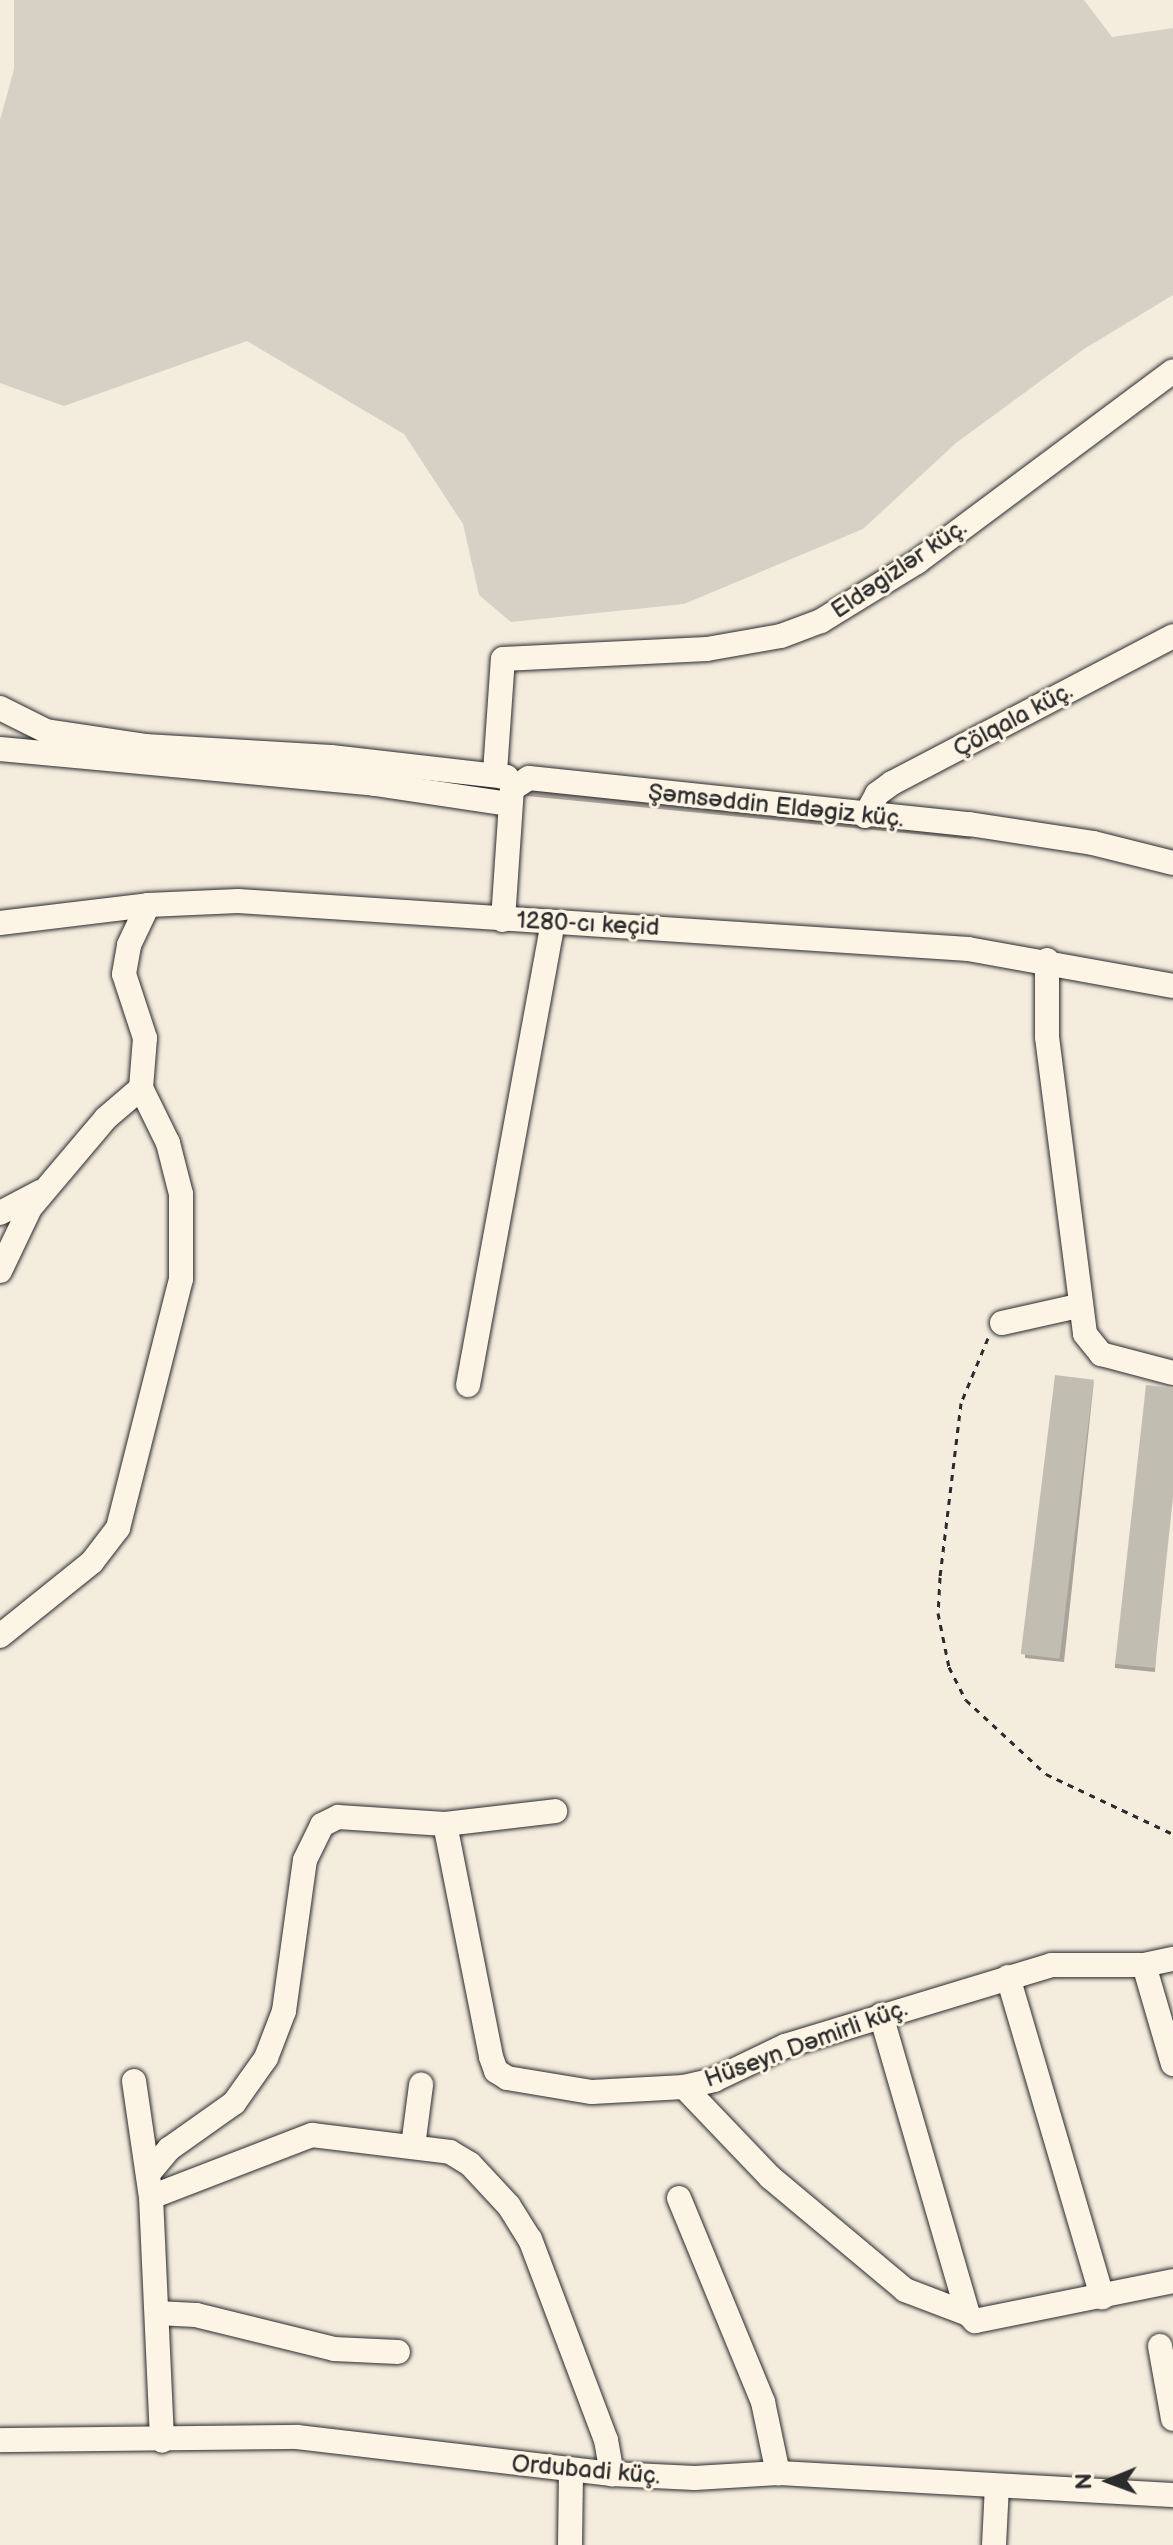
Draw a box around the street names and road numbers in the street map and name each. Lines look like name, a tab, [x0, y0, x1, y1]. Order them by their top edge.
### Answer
street label: Eldəgizlər küç.	[826, 513, 972, 625]
street label: Çölqala küç.	[948, 676, 1078, 764]
street label: Şəmsəddin Eldəgiz küç.	[647, 778, 905, 834]
street label: 1280-cı keçid	[516, 906, 660, 942]
street label: Hüseyn Dəmirli küç.	[701, 1994, 911, 2094]
street label: Ordubadi küç.	[510, 2449, 662, 2491]

